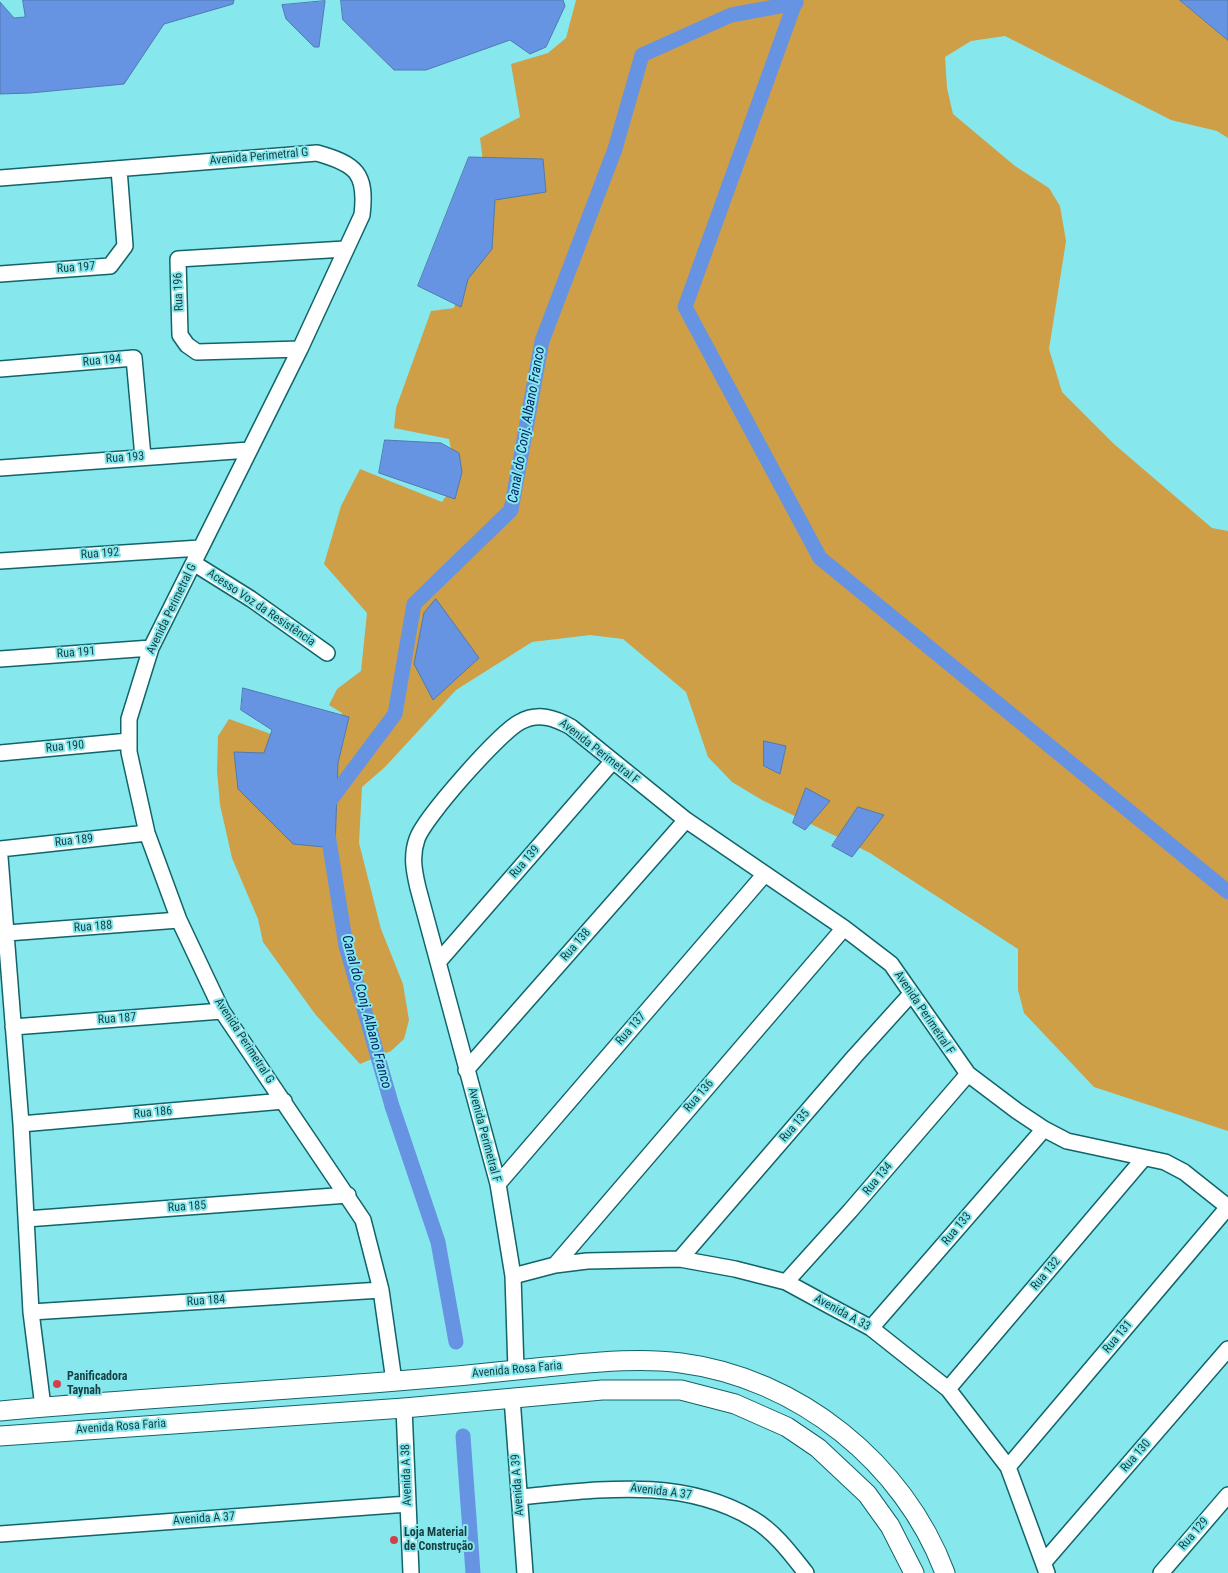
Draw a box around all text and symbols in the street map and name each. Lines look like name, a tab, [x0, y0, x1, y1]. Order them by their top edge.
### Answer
street label: Avenida Perimetral G	[209, 146, 309, 168]
street label: Rua 197	[56, 259, 96, 277]
street label: Rua 196	[171, 273, 187, 311]
water label: Canal do Conj. Albano Franco	[505, 346, 549, 504]
street label: Rua 194	[82, 352, 122, 370]
street label: Rua 193	[105, 449, 145, 467]
street label: Rua 192	[80, 545, 120, 563]
street label: Avenida Perimetral G	[144, 561, 200, 657]
street label: Acesso Voz da Resistência	[204, 566, 318, 650]
street label: Rua 191	[56, 644, 96, 662]
street label: Avenida Perimetral F	[556, 716, 642, 788]
street label: Rua 190	[45, 738, 85, 756]
street label: Rua 189	[54, 832, 94, 850]
street label: Rua 139	[507, 843, 543, 881]
street label: Rua 188	[73, 918, 113, 936]
street label: Rua 138	[558, 926, 594, 964]
water label: Canal do Conj. Albano Franco	[337, 933, 395, 1091]
street label: Avenida Perimetral F	[891, 969, 957, 1057]
street label: Avenida Perimetral G	[211, 996, 277, 1086]
street label: Rua 187	[97, 1010, 137, 1028]
street label: Rua 137	[613, 1010, 649, 1048]
street label: Rua 136	[681, 1077, 717, 1115]
street label: Avenida Perimetral F	[464, 1086, 504, 1184]
street label: Rua 186	[133, 1104, 173, 1122]
street label: Rua 135	[777, 1107, 813, 1145]
street label: Rua 134	[860, 1160, 896, 1198]
street label: Rua 185	[167, 1198, 207, 1216]
street label: Rua 133	[939, 1210, 975, 1248]
street label: Rua 132	[1028, 1255, 1064, 1293]
street label: Rua 184	[186, 1292, 226, 1310]
street label: Avenida A 33	[811, 1292, 873, 1334]
street label: Rua 131	[1100, 1318, 1136, 1356]
street label: Avenida Rosa Faria	[471, 1359, 563, 1381]
place label: Panificadora Taynah	[67, 1370, 127, 1398]
marker: Panificadora Taynah	[51, 1378, 63, 1390]
street label: Avenida Rosa Faria	[76, 1417, 166, 1437]
street label: Rua 130	[1118, 1437, 1154, 1475]
street label: Avenida A 38	[399, 1444, 415, 1506]
street label: Avenida A 39	[509, 1454, 527, 1516]
street label: Avenida A 37	[629, 1481, 693, 1503]
street label: Avenida A 37	[173, 1510, 235, 1528]
street label: Rua 129	[1176, 1515, 1212, 1553]
place label: Loja Material de Construção	[404, 1526, 473, 1554]
marker: Loja Material de Construção	[388, 1534, 400, 1546]

